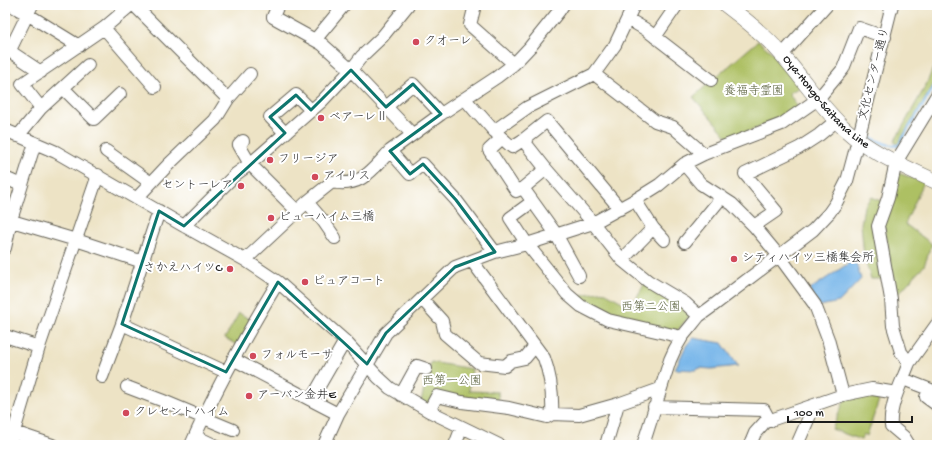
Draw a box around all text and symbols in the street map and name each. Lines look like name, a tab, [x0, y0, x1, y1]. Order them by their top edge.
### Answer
street label: 文化センター通り	[856, 26, 893, 122]
place label: クオーレ	[424, 35, 472, 49]
marker: クオーレ	[411, 37, 421, 47]
street label: Oya-Hongo-Saitama Line	[779, 53, 872, 153]
park label: 養福寺霊園	[724, 84, 784, 99]
place label: ベアーレⅡ	[329, 111, 388, 125]
marker: ベアーレⅡ	[316, 113, 326, 123]
place label: フリージア	[278, 153, 338, 167]
marker: フリージア	[265, 155, 275, 165]
place label: アイリス	[323, 170, 370, 184]
marker: アイリス	[310, 172, 320, 182]
place label: セントーレア	[161, 179, 233, 193]
marker: セントーレア	[236, 181, 246, 191]
place label: ビューハイム三橋	[279, 210, 375, 225]
marker: ビューハイム三橋	[266, 213, 276, 223]
place label: シティハイツ三橋集会所	[742, 251, 874, 266]
marker: シティハイツ三橋集会所	[729, 254, 739, 264]
place label: さかえハイツC	[143, 261, 223, 276]
marker: さかえハイツC	[225, 264, 235, 274]
place label: ピュアコート	[313, 275, 385, 289]
marker: ピュアコート	[300, 277, 310, 287]
park label: 西第二公園	[621, 300, 681, 315]
place label: フォルモーサ	[261, 349, 333, 363]
marker: フォルモーサ	[248, 351, 258, 361]
park label: 西第一公園	[422, 374, 482, 389]
place label: アーバン金井E	[257, 388, 337, 403]
marker: アーバン金井E	[244, 391, 254, 401]
scale bar	[788, 398, 912, 424]
place label: クレセントハイム	[134, 406, 230, 420]
text: 100 m	[793, 407, 824, 421]
marker: クレセントハイム	[121, 408, 131, 418]

